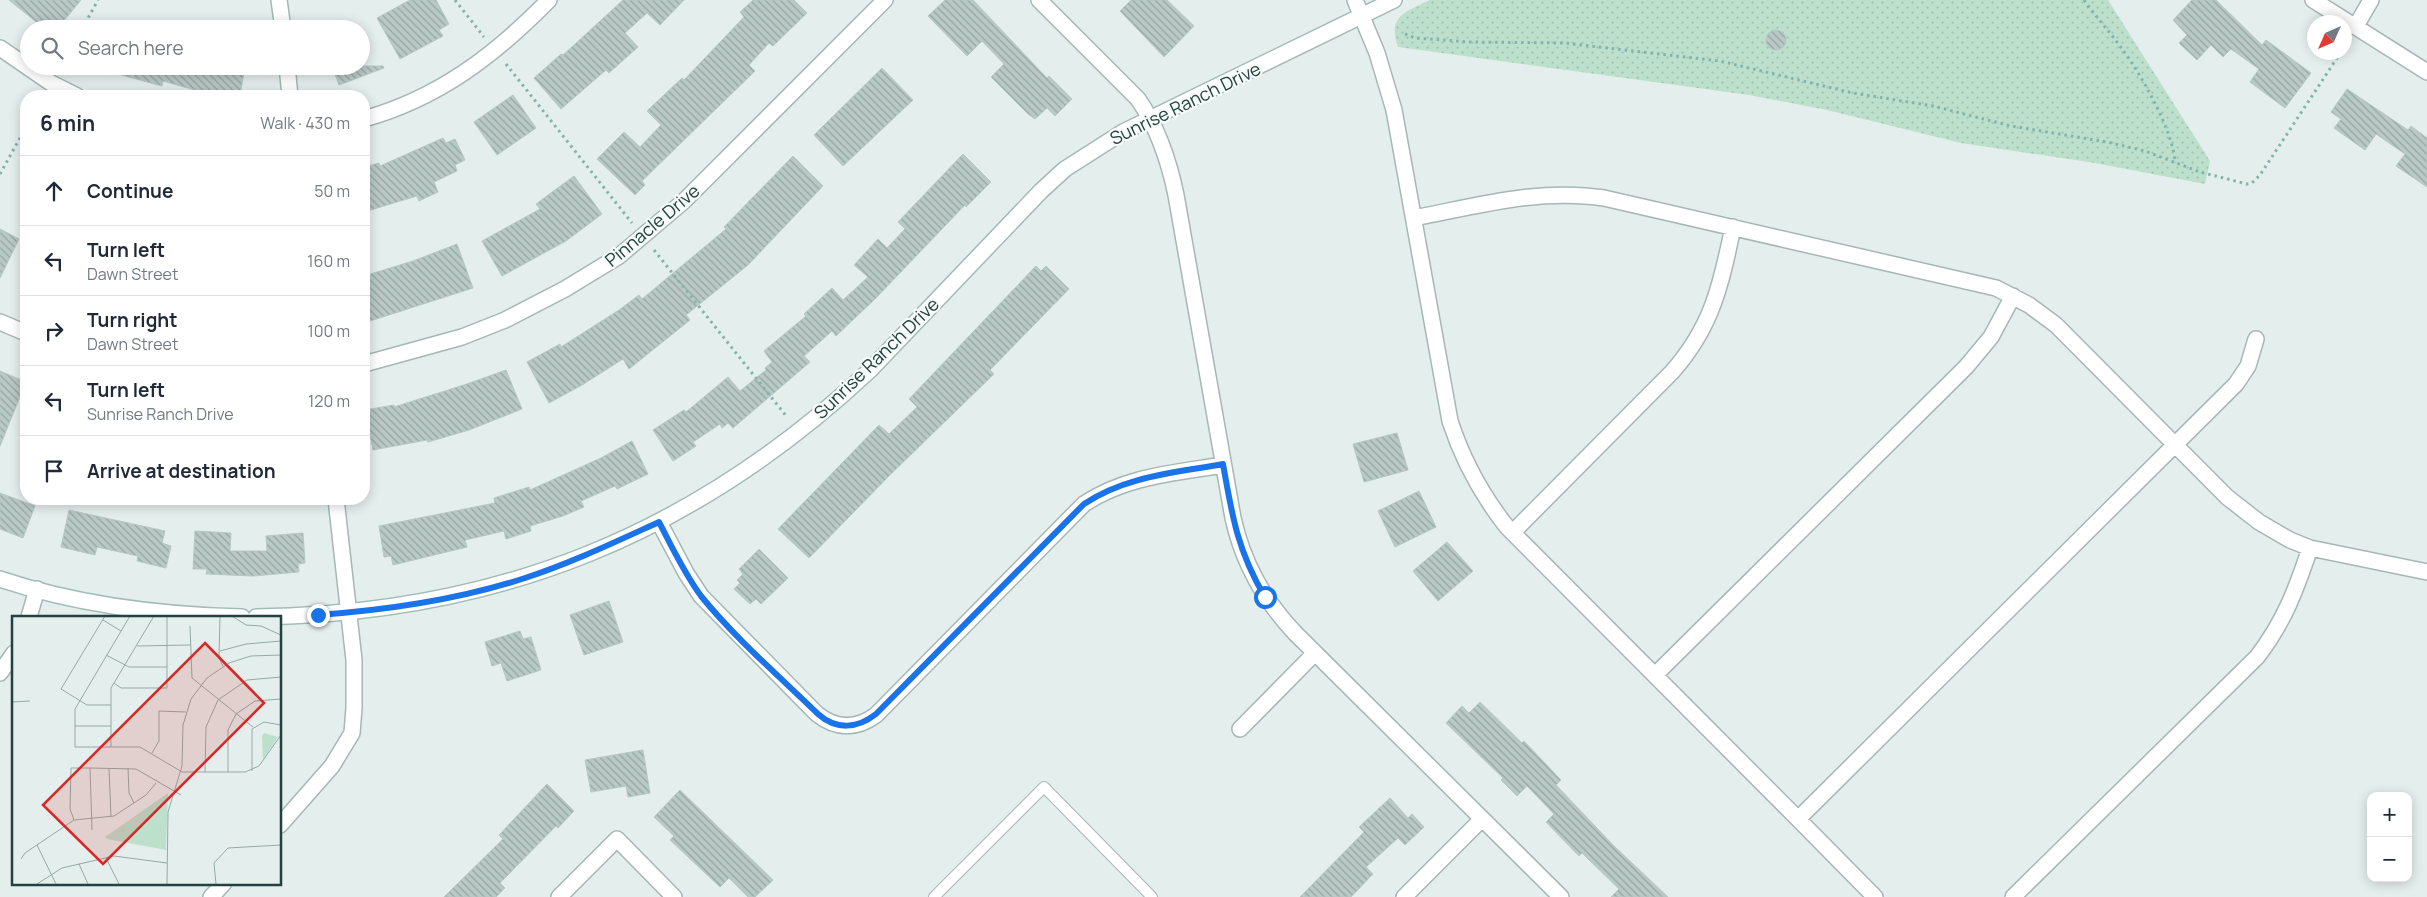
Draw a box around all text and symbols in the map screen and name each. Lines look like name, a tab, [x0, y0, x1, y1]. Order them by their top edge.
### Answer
north arrow	[2307, 15, 2352, 60]
search box	[20, 20, 370, 75]
icon: search	[38, 34, 66, 62]
text: Search here	[78, 35, 184, 61]
street label: Sunrise Ranch Drive	[1106, 56, 1264, 150]
text: 6 min	[40, 109, 95, 137]
text: Walk · 430 m	[260, 112, 350, 134]
icon: ahead	[40, 177, 68, 205]
text: Continue	[87, 178, 173, 204]
street label: Pinnacle Drive	[600, 178, 704, 272]
text: 50 m	[314, 180, 350, 202]
text: Turn left	[87, 237, 165, 263]
icon: left	[40, 247, 68, 275]
text: 160 m	[307, 250, 350, 272]
text: Dawn Street	[87, 263, 178, 285]
street label: Sunrise Ranch Drive	[808, 292, 944, 424]
text: Turn right	[87, 307, 177, 333]
icon: right	[40, 317, 68, 345]
text: 100 m	[307, 320, 350, 342]
text: Dawn Street	[87, 333, 178, 355]
text: Turn left	[87, 377, 165, 403]
icon: left	[40, 387, 68, 415]
text: 120 m	[308, 390, 350, 412]
text: Sunrise Ranch Drive	[87, 403, 234, 425]
icon: arrive	[40, 457, 68, 485]
text: Arrive at destination	[87, 458, 276, 484]
route start	[1254, 586, 1277, 609]
route end	[307, 604, 330, 627]
inset map	[12, 616, 281, 884]
map controls	[2367, 792, 2412, 882]
button: +	[2367, 792, 2412, 837]
button: −	[2367, 837, 2412, 882]

